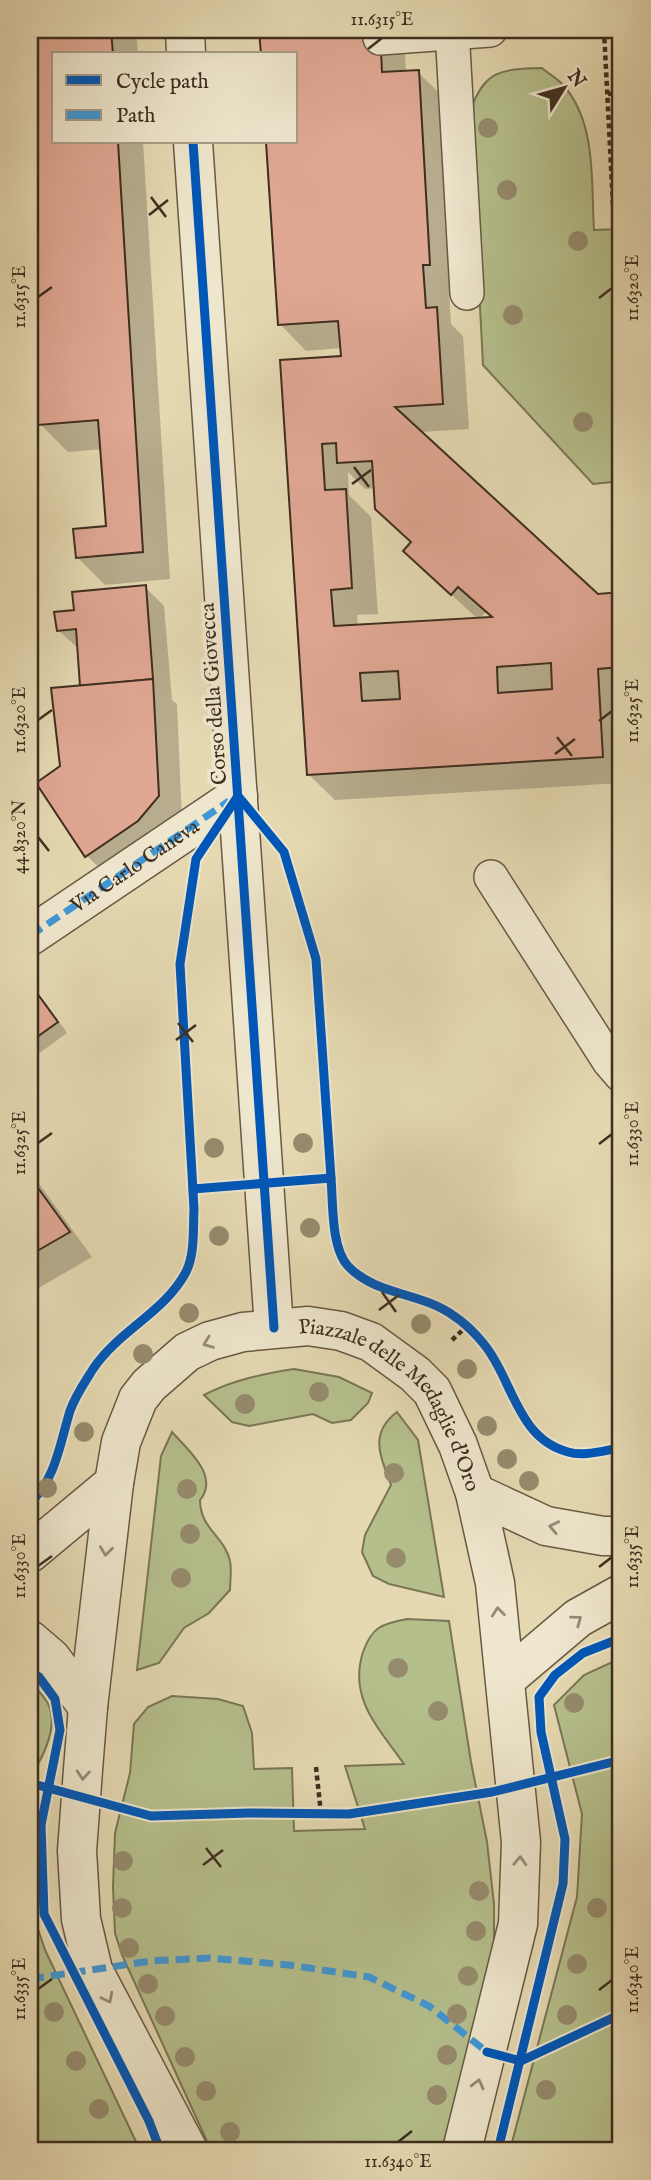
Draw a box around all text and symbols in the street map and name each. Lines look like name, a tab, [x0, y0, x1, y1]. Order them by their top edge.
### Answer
text: 11.6315°E	[351, 9, 414, 32]
legend	[52, 52, 298, 144]
north arrow	[528, 52, 598, 122]
text: N	[561, 64, 591, 93]
text: Cycle path	[116, 69, 209, 96]
text: Path	[116, 103, 155, 130]
text: 11.6320°E	[622, 254, 645, 322]
text: 11.6315°E	[9, 266, 32, 329]
street label: Corso della Giovecca	[195, 601, 234, 786]
text: 11.6325°E	[622, 679, 645, 743]
text: 11.6320°E	[9, 686, 32, 754]
text: 44.8320°N	[9, 799, 32, 874]
street label: Via Carlo Caneva	[65, 813, 206, 920]
text: 11.6330°E	[622, 1101, 645, 1167]
text: 11.6325°E	[9, 1111, 32, 1175]
street label: Piazzale delle Medaglie d'Oro	[297, 1314, 485, 1495]
one-way arrow	[203, 1335, 215, 1349]
one-way arrow	[548, 1521, 560, 1535]
text: 11.6335°E	[622, 1525, 645, 1589]
text: 11.6330°E	[9, 1533, 32, 1599]
one-way arrow	[99, 1545, 114, 1557]
one-way arrow	[491, 1606, 506, 1617]
one-way arrow	[569, 1616, 582, 1628]
one-way arrow	[76, 1770, 91, 1781]
one-way arrow	[513, 1856, 528, 1867]
text: 11.6340°E	[622, 1946, 645, 2014]
text: 11.6335°E	[9, 1957, 32, 2021]
one-way arrow	[99, 1991, 113, 2003]
one-way arrow	[470, 2078, 484, 2090]
text: 11.6340°E	[364, 2151, 432, 2174]

